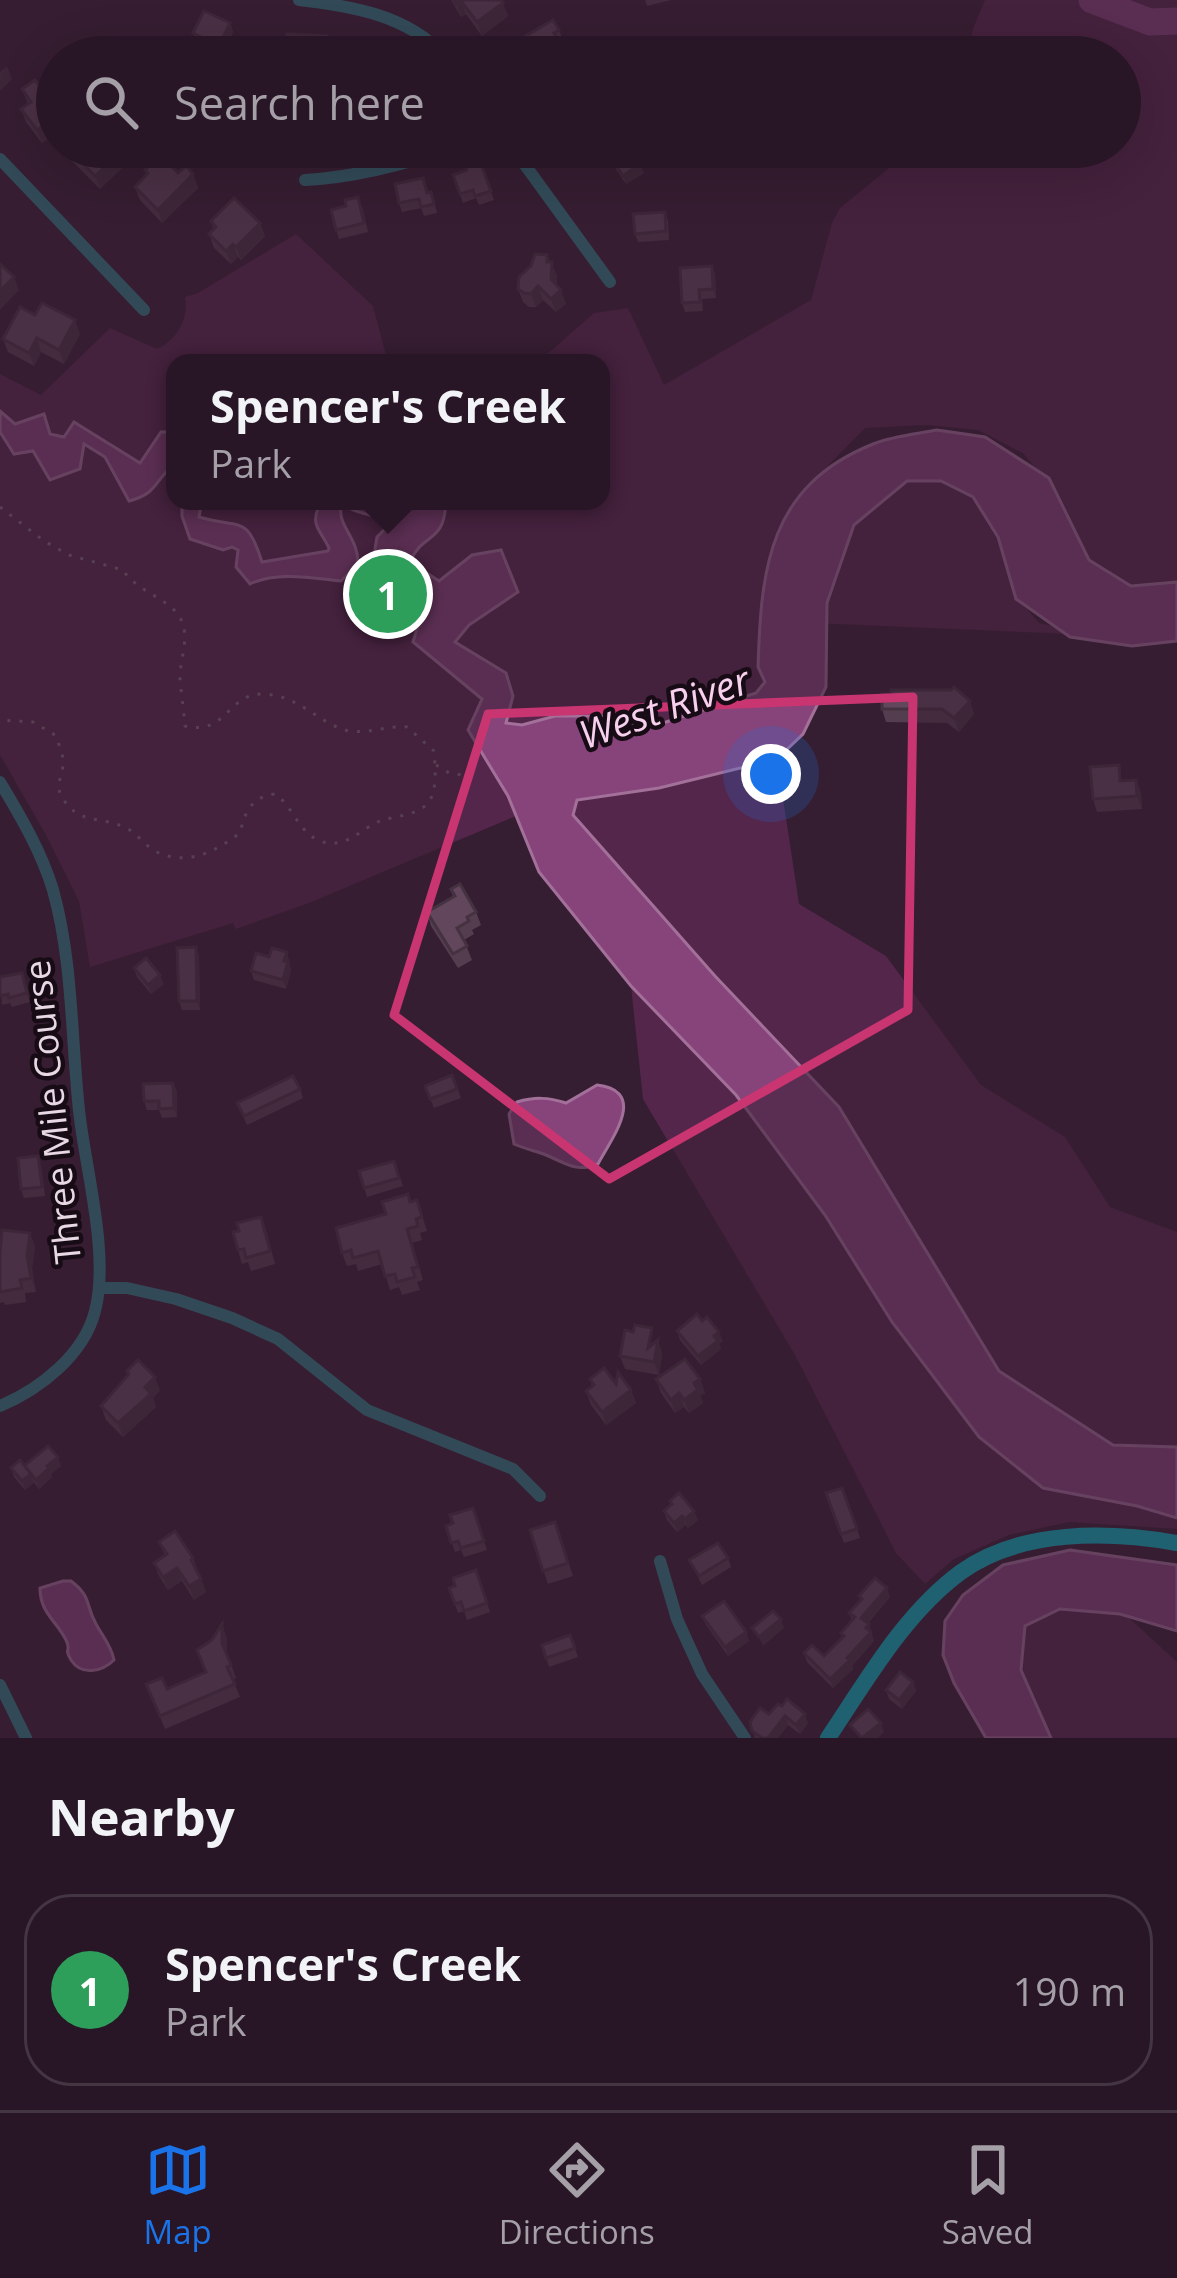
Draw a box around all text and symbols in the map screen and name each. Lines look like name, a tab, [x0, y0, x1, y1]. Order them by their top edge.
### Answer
search box	[36, 36, 1141, 168]
icon: search	[78, 69, 144, 135]
text: Search here	[174, 72, 425, 133]
popup	[166, 354, 610, 510]
text: Spencer's Creek	[210, 375, 566, 436]
text: Park	[210, 436, 292, 489]
pin: 1	[349, 549, 427, 639]
water label: West River	[572, 652, 758, 760]
your location	[741, 744, 801, 804]
street label: Three Mile Course	[12, 958, 92, 1266]
text: Nearby	[48, 1781, 235, 1851]
text: Spencer's Creek	[165, 1933, 521, 1994]
text: 1	[79, 1964, 101, 2017]
text: 190 m	[1013, 1964, 1126, 2017]
text: Park	[165, 1994, 247, 2047]
tab: Map	[144, 2137, 212, 2254]
tab: Directions	[499, 2137, 655, 2254]
tab: Saved	[942, 2137, 1033, 2254]

